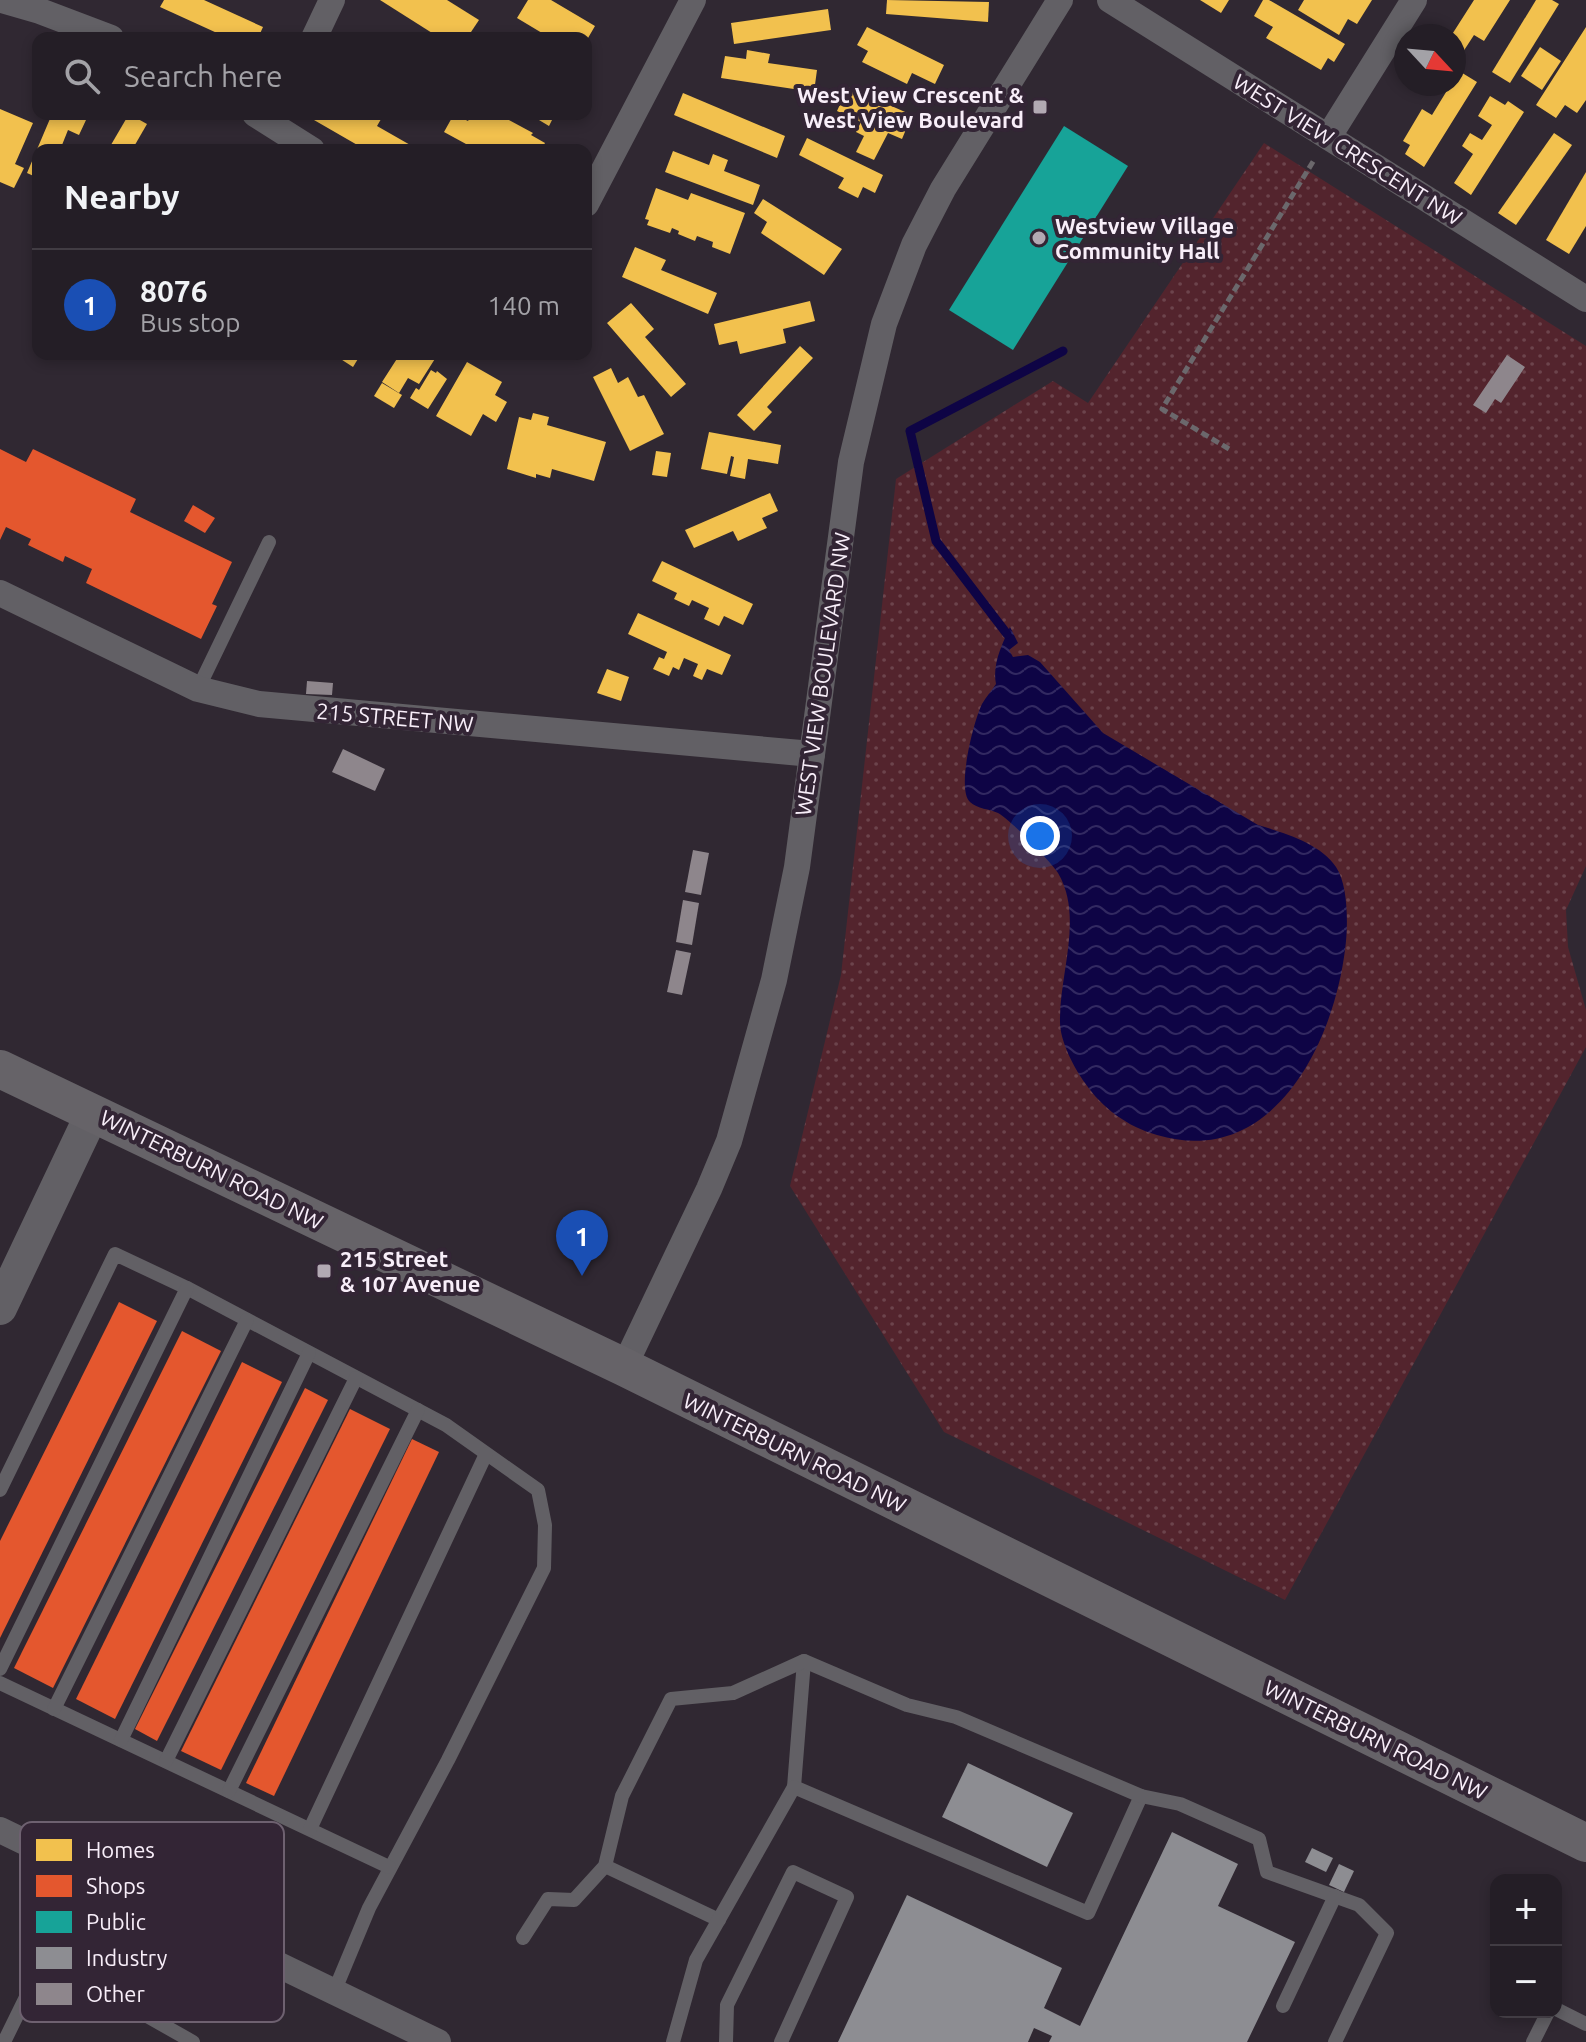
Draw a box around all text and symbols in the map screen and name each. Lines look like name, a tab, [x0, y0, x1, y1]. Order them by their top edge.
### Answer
north arrow	[1394, 24, 1466, 96]
search box	[32, 32, 592, 120]
icon: search	[60, 54, 104, 98]
text: Search here	[124, 59, 283, 93]
street label: WEST VIEW CRESCENT NW	[1229, 68, 1467, 230]
place label: West View Crescent & West View Boulevard	[797, 82, 1024, 132]
marker: West View Crescent & West View Boulevard	[1031, 98, 1049, 116]
text: Nearby	[64, 177, 179, 215]
place label: Westview Village Community Hall	[1055, 213, 1234, 263]
marker: Westview Village Community Hall	[1030, 229, 1048, 247]
text: 8076	[140, 274, 208, 308]
text: 1	[83, 291, 97, 320]
text: 140 m	[488, 291, 560, 320]
text: Bus stop	[140, 308, 240, 337]
street label: WEST VIEW BOULEVARD NW	[790, 531, 854, 817]
street label: 215 STREET NW	[315, 698, 475, 736]
your location	[1020, 816, 1060, 856]
street label: WINTERBURN ROAD NW	[96, 1104, 328, 1234]
pin: 1	[556, 1210, 608, 1276]
place label: 215 Street & 107 Avenue	[340, 1246, 480, 1296]
marker: 215 Street & 107 Avenue	[315, 1262, 333, 1280]
street label: WINTERBURN ROAD NW	[679, 1387, 911, 1517]
street label: WINTERBURN ROAD NW	[1260, 1674, 1492, 1804]
legend	[20, 1822, 284, 2022]
text: Homes	[86, 1837, 155, 1862]
text: Shops	[86, 1873, 145, 1898]
map controls	[1490, 1874, 1562, 2018]
button: +	[1490, 1874, 1562, 1946]
text: Public	[86, 1909, 146, 1934]
text: Industry	[86, 1945, 168, 1970]
button: −	[1490, 1946, 1562, 2018]
text: Other	[86, 1981, 145, 2006]

